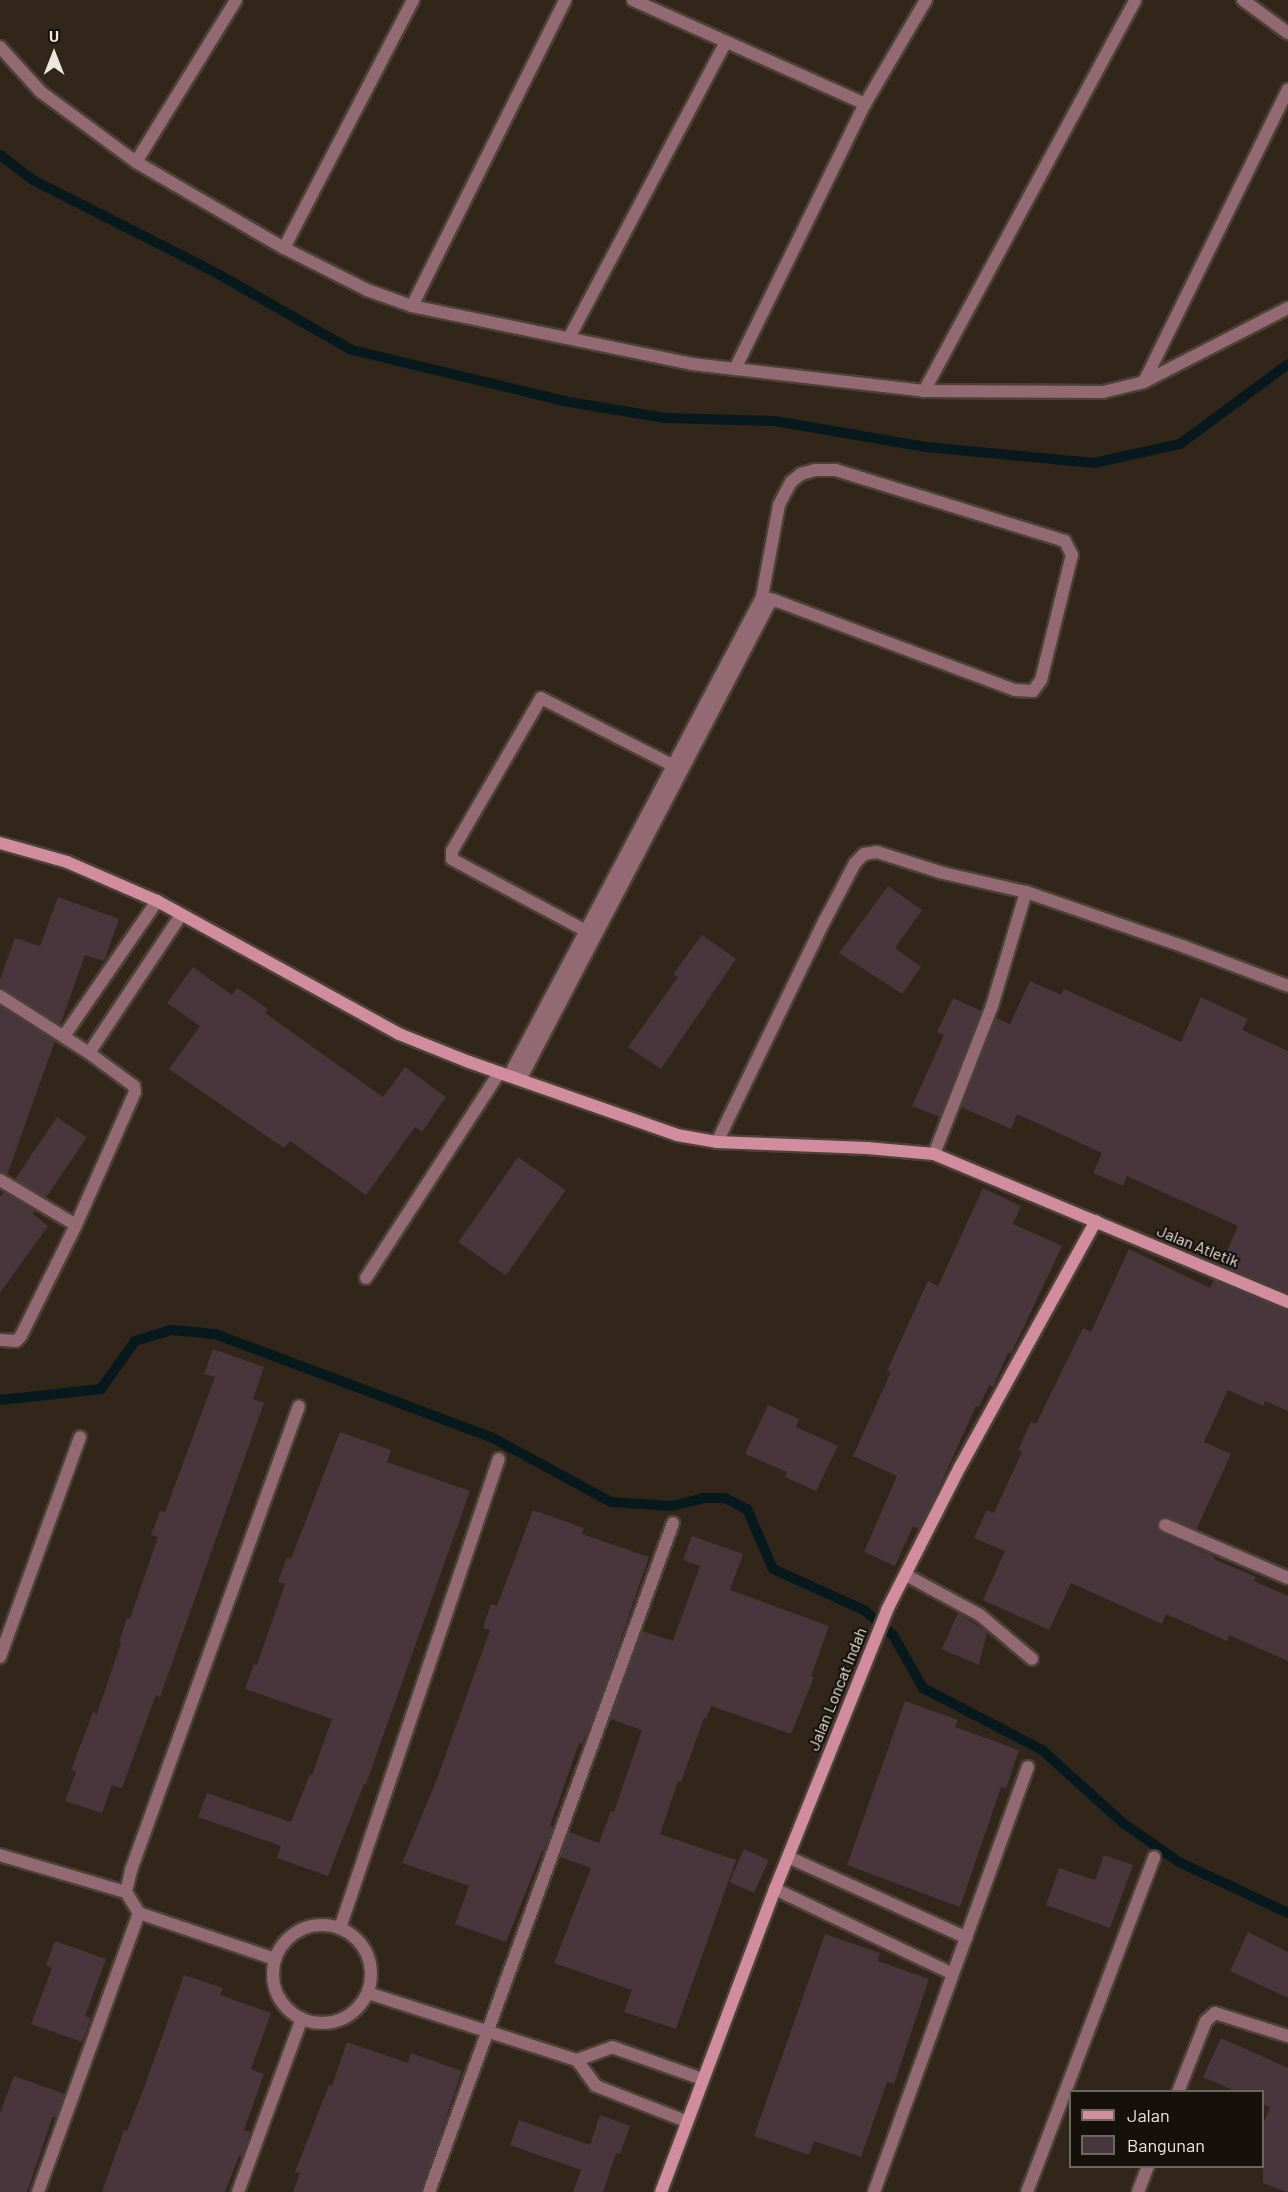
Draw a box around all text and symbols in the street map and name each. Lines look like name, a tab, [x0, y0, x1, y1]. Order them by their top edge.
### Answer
north arrow	[24, 24, 84, 84]
text: U	[49, 26, 59, 45]
street label: Jalan Atletik	[1154, 1221, 1242, 1271]
street label: Jalan Loncat Indah	[804, 1625, 870, 1753]
legend	[1069, 2090, 1264, 2168]
text: Jalan	[1127, 2104, 1170, 2126]
text: Bangunan	[1127, 2134, 1205, 2156]

